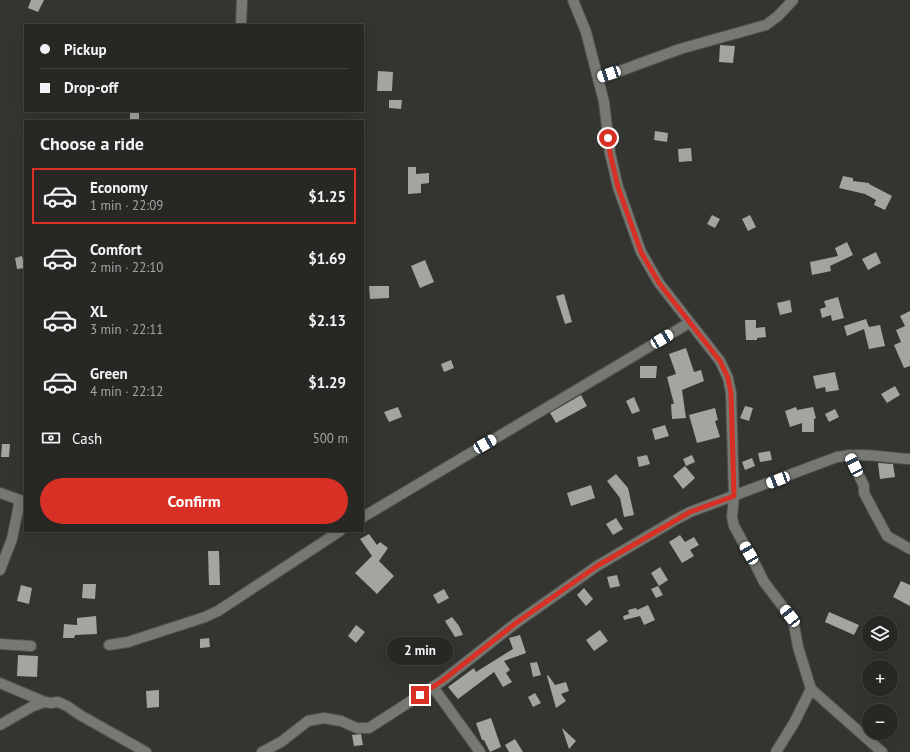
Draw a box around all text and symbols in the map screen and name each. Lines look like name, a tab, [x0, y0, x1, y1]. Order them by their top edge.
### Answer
text: Pickup	[64, 40, 107, 59]
car	[596, 64, 622, 84]
text: Drop-off	[64, 78, 118, 97]
route start	[599, 129, 617, 147]
text: Choose a ride	[40, 132, 144, 155]
icon: car	[42, 178, 78, 214]
text: Economy	[90, 178, 148, 197]
text: $1.25	[308, 187, 346, 206]
text: 1 min · 22:09	[90, 197, 163, 214]
icon: car	[42, 240, 78, 276]
text: Comfort	[90, 240, 142, 259]
text: $1.69	[308, 249, 346, 268]
text: 2 min · 22:10	[90, 259, 163, 276]
icon: car	[42, 302, 78, 338]
text: XL	[90, 302, 107, 321]
text: $2.13	[308, 311, 346, 330]
text: 3 min · 22:11	[90, 321, 163, 338]
car	[649, 328, 675, 350]
icon: car	[42, 364, 78, 400]
text: Green	[90, 364, 128, 383]
text: $1.29	[308, 373, 346, 392]
text: 4 min · 22:12	[90, 383, 163, 400]
icon: cash	[40, 427, 62, 449]
text: Cash	[72, 429, 102, 448]
text: 500 m	[313, 430, 348, 447]
car	[472, 433, 498, 455]
car	[843, 452, 865, 478]
car	[765, 470, 791, 490]
button: Confirm	[40, 478, 348, 524]
car	[738, 540, 760, 566]
car	[778, 603, 802, 629]
map controls	[862, 616, 898, 740]
button: layers	[862, 616, 898, 652]
callout: 2 min	[387, 637, 453, 665]
text: 2 min	[404, 642, 436, 659]
button: +	[862, 660, 898, 696]
route end	[411, 686, 429, 704]
button: −	[862, 704, 898, 740]

